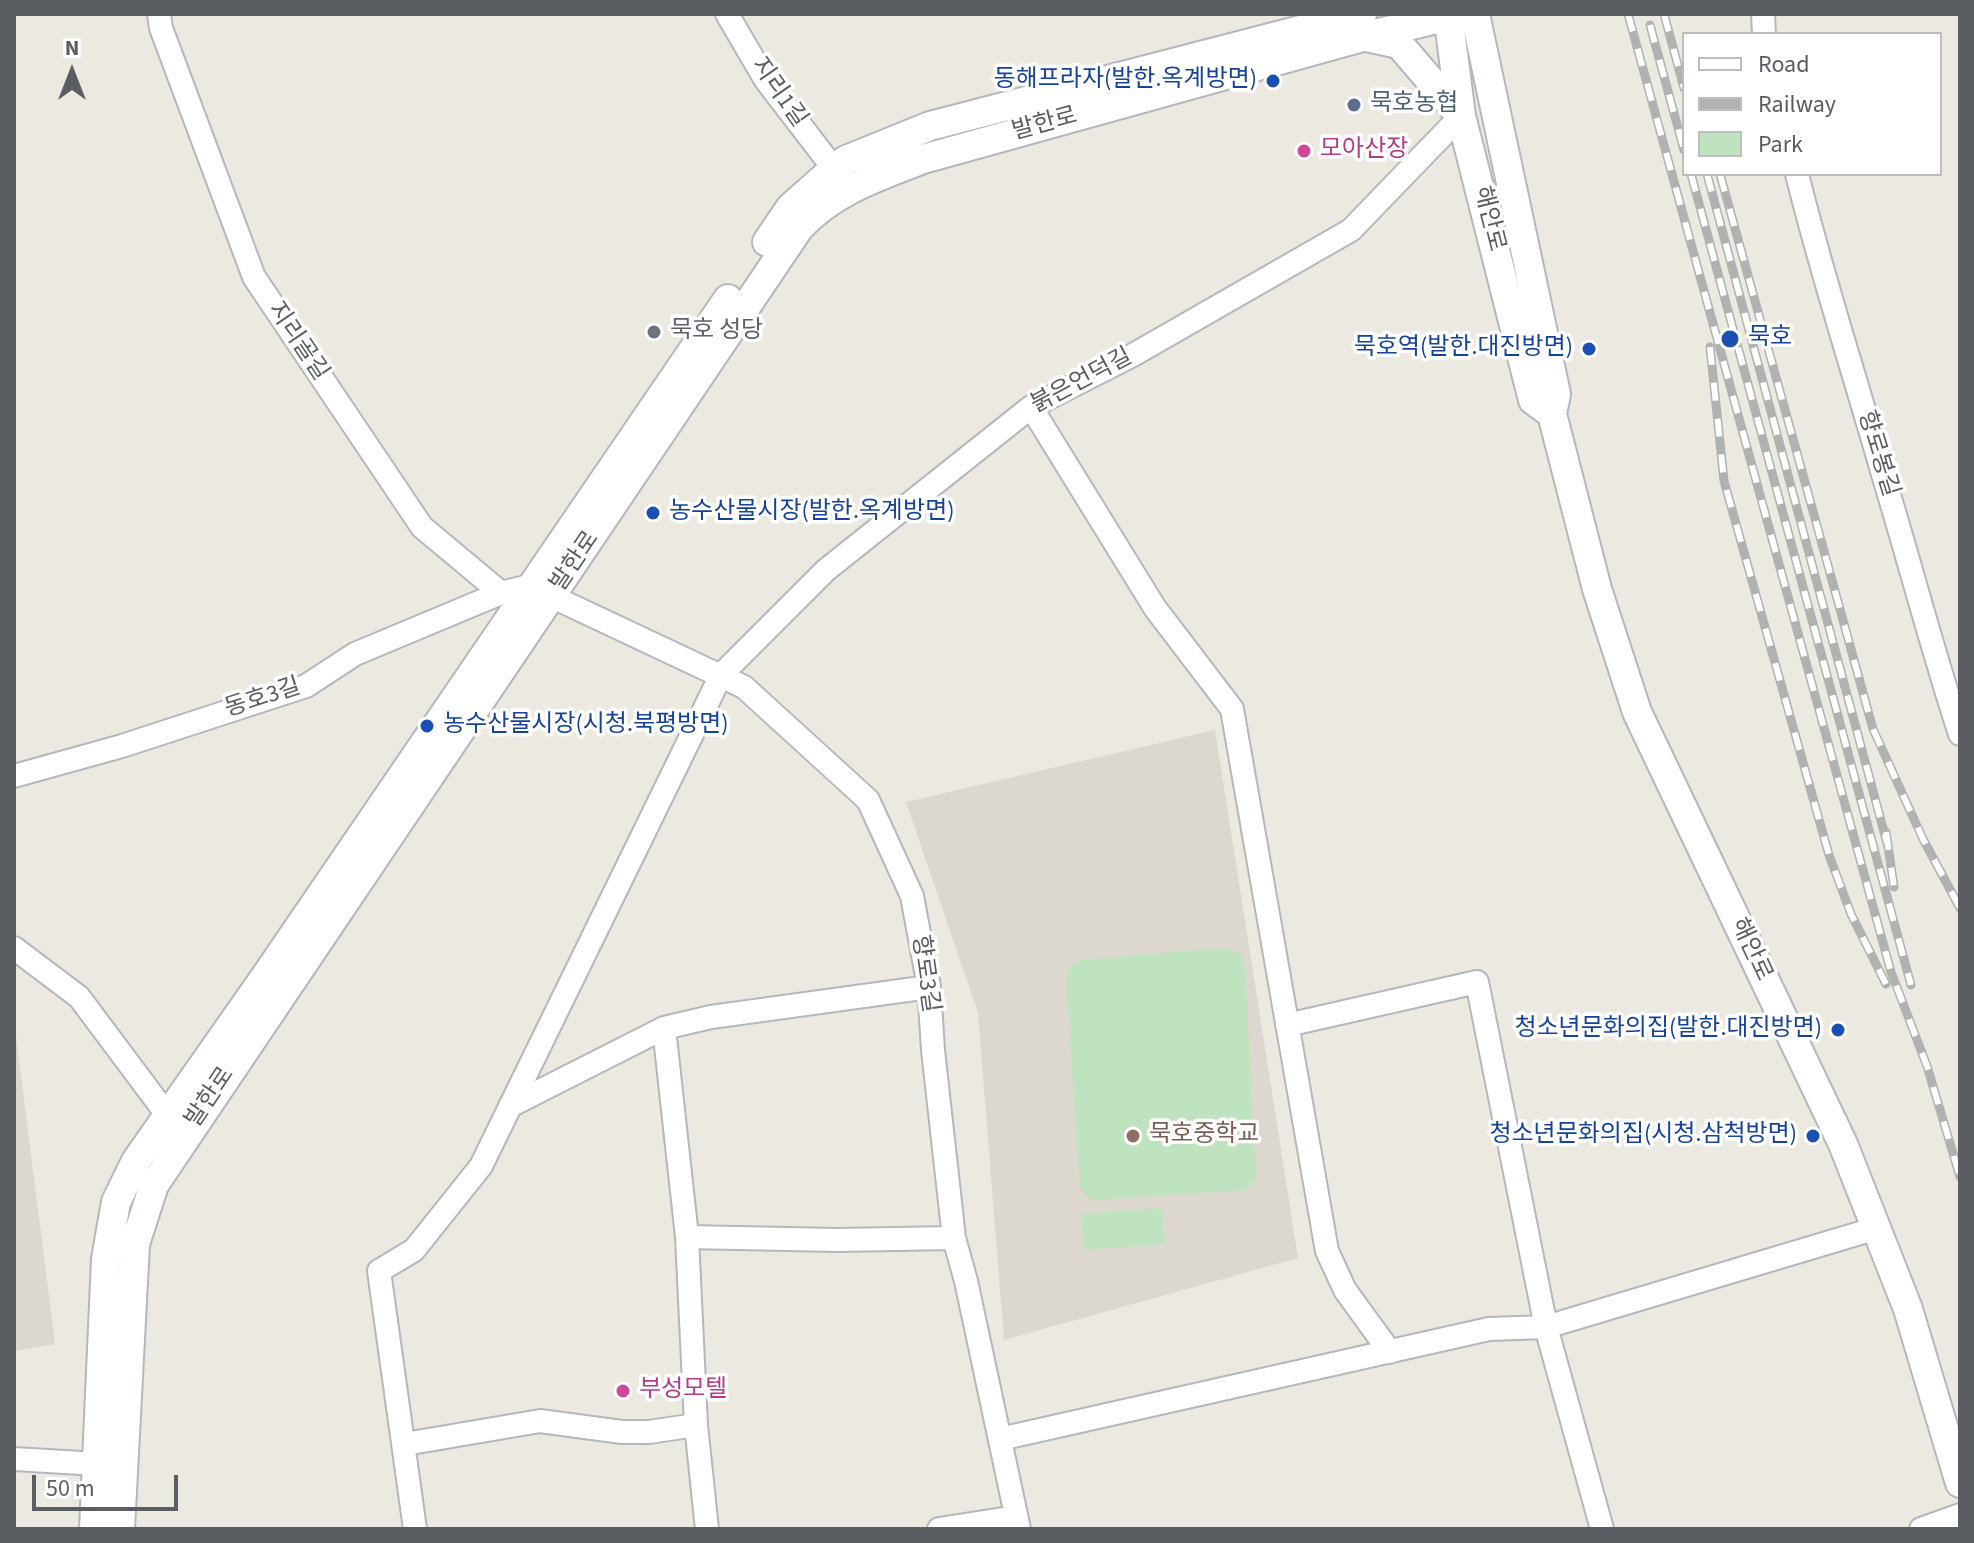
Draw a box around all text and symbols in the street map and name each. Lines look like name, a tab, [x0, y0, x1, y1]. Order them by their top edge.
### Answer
north arrow	[32, 32, 112, 112]
text: N	[65, 32, 79, 64]
legend	[1682, 32, 1942, 176]
text: Road	[1758, 47, 1810, 82]
street label: 지리1길	[744, 53, 812, 133]
place label: 동해프라자(발한.옥계방면)	[994, 67, 1257, 95]
marker: 동해프라자(발한.옥계방면)	[1264, 72, 1282, 90]
text: Railway	[1758, 87, 1836, 122]
place label: 묵호농협	[1370, 91, 1458, 119]
marker: 묵호농협	[1345, 96, 1363, 114]
street label: 발한로	[1009, 103, 1081, 147]
text: Park	[1758, 127, 1803, 162]
place label: 모아산장	[1320, 137, 1408, 165]
marker: 모아산장	[1295, 142, 1313, 160]
street label: 해안로	[1466, 183, 1510, 255]
street label: 지리골길	[260, 297, 334, 387]
place label: 묵호 성당	[670, 318, 763, 346]
marker: 묵호 성당	[645, 323, 663, 341]
place label: 묵호	[1748, 325, 1792, 353]
marker: 묵호	[1719, 328, 1741, 350]
place label: 묵호역(발한.대진방면)	[1354, 335, 1573, 363]
marker: 묵호역(발한.대진방면)	[1580, 340, 1598, 358]
street label: 붉은언덕길	[1027, 343, 1137, 421]
street label: 향로봉길	[1850, 408, 1904, 500]
place label: 농수산물시장(발한.옥계방면)	[669, 499, 954, 527]
marker: 농수산물시장(발한.옥계방면)	[644, 504, 662, 522]
street label: 발한로	[546, 526, 606, 598]
street label: 동호3길	[221, 673, 305, 725]
place label: 농수산물시장(시청.북평방면)	[443, 712, 728, 740]
marker: 농수산물시장(시청.북평방면)	[418, 717, 436, 735]
street label: 해안로	[1723, 914, 1777, 986]
street label: 향로3길	[904, 933, 944, 1015]
place label: 청소년문화의집(발한.대진방면)	[1514, 1016, 1822, 1044]
marker: 청소년문화의집(발한.대진방면)	[1829, 1021, 1847, 1039]
street label: 발한로	[181, 1062, 241, 1134]
place label: 묵호중학교	[1149, 1122, 1259, 1150]
place label: 청소년문화의집(시청.삼척방면)	[1489, 1122, 1797, 1150]
marker: 묵호중학교	[1124, 1127, 1142, 1145]
marker: 청소년문화의집(시청.삼척방면)	[1804, 1127, 1822, 1145]
place label: 부성모텔	[639, 1377, 727, 1405]
marker: 부성모텔	[614, 1382, 632, 1400]
scale bar	[36, 1459, 182, 1509]
text: 50 m	[46, 1471, 95, 1506]

